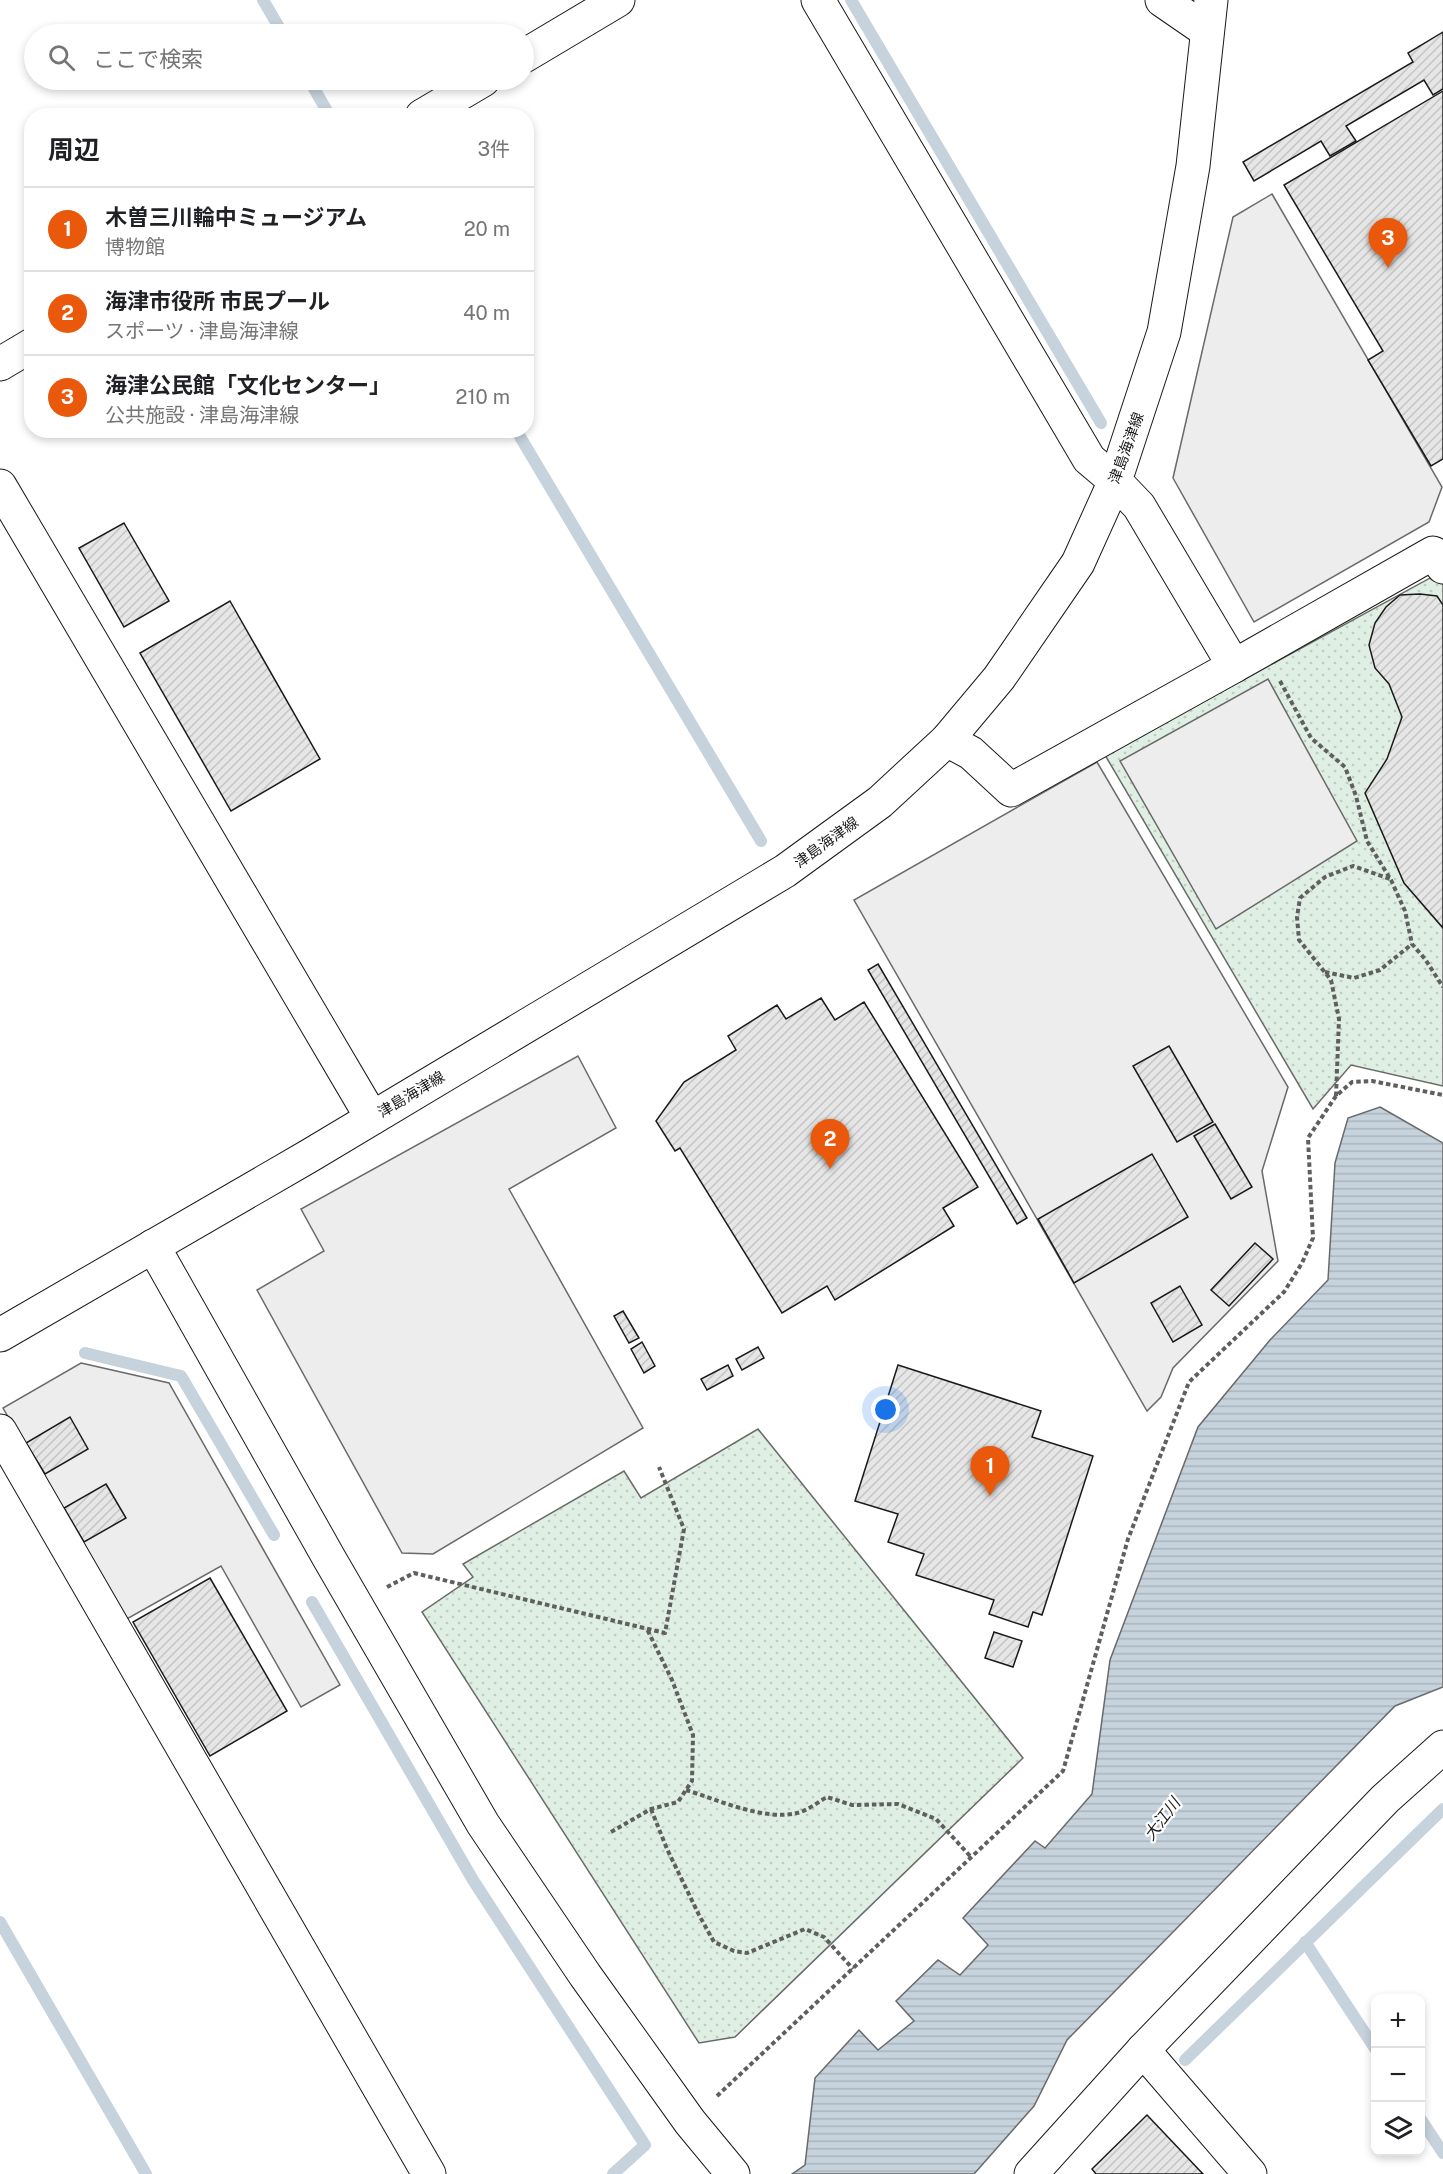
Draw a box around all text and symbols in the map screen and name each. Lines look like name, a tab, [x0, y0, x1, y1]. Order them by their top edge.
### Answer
search box	[24, 24, 534, 90]
icon: search	[45, 41, 78, 74]
text: ここで検索	[93, 46, 203, 72]
text: 周辺	[48, 134, 100, 165]
text: 3件	[477, 137, 510, 161]
text: 木曽三川輪中ミュージアム	[105, 204, 367, 230]
text: 1	[63, 217, 72, 241]
text: 20 m	[464, 217, 510, 241]
pin: 3	[1368, 218, 1408, 268]
text: 博物館	[105, 235, 165, 259]
text: 海津市役所 市民プール	[105, 288, 330, 314]
text: 2	[61, 301, 74, 325]
text: 40 m	[463, 301, 510, 325]
text: スポーツ · 津島海津線	[105, 319, 299, 343]
text: 海津公民館「文化センター」	[105, 372, 391, 398]
text: 3	[61, 385, 74, 409]
text: 210 m	[456, 385, 510, 409]
text: 公共施設 · 津島海津線	[105, 403, 299, 427]
street label: 津島海津線	[1105, 410, 1147, 486]
street label: 津島海津線	[791, 813, 861, 871]
street label: 津島海津線	[374, 1067, 448, 1121]
pin: 2	[810, 1120, 850, 1169]
your location	[871, 1395, 900, 1424]
pin: 1	[970, 1446, 1010, 1496]
water label: 大江川	[1140, 1793, 1185, 1844]
map controls	[1371, 1994, 1425, 2156]
button: +	[1371, 1994, 1425, 2048]
button: −	[1371, 2048, 1425, 2102]
button: layers	[1371, 2102, 1425, 2156]

